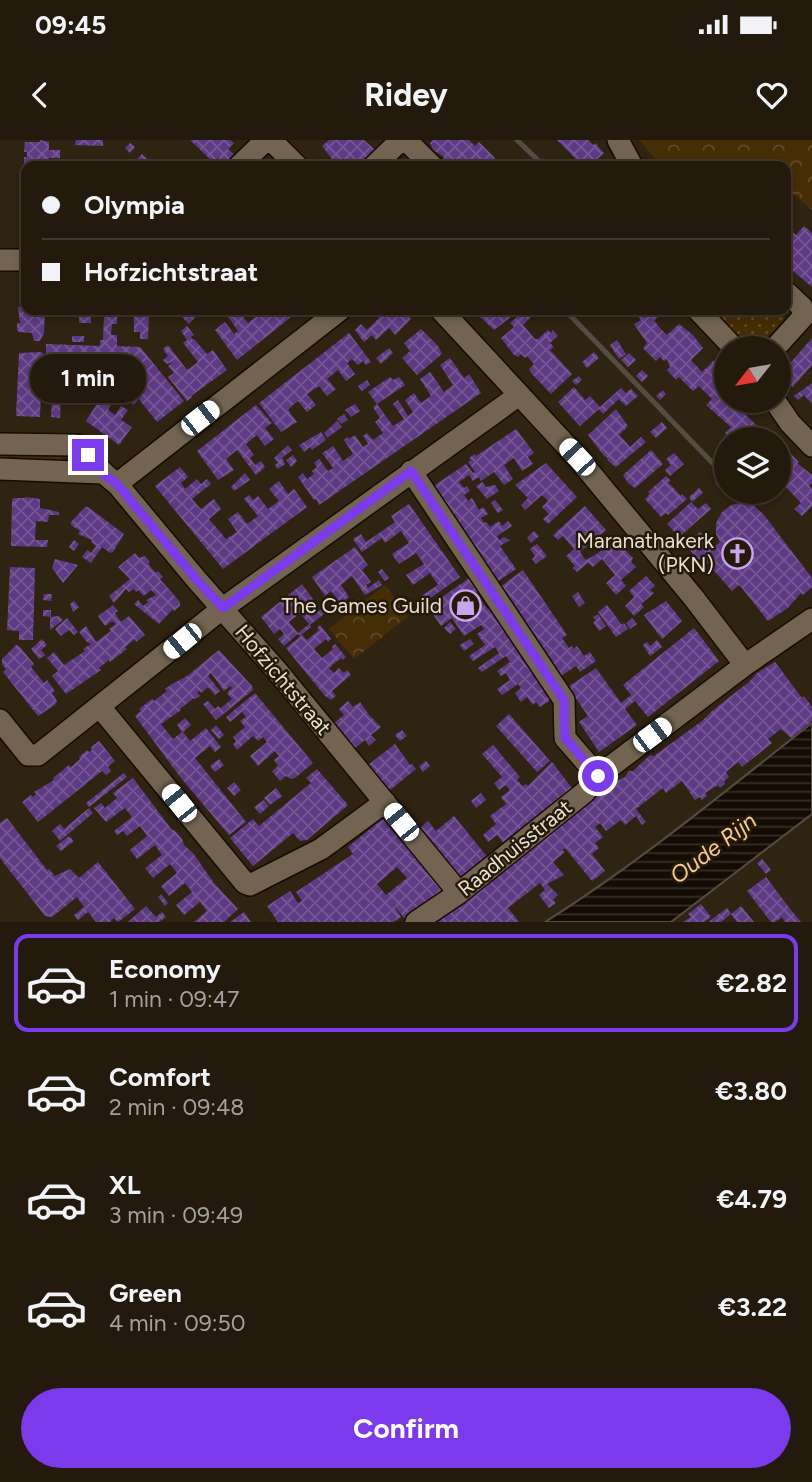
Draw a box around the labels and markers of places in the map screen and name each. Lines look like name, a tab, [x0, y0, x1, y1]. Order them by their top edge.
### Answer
place label: Maranathakerk (PKN)	[576, 528, 715, 577]
church icon: Maranathakerk (PKN)	[720, 536, 754, 570]
shop icon: The Games Guild	[448, 589, 482, 623]
place label: The Games Guild	[282, 593, 442, 618]

